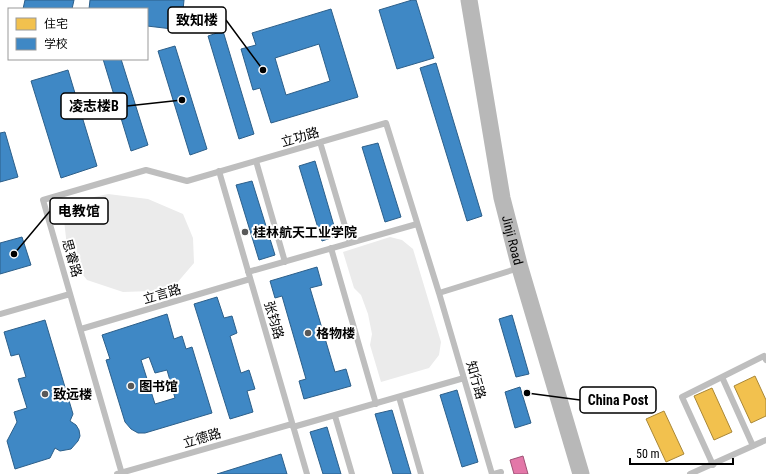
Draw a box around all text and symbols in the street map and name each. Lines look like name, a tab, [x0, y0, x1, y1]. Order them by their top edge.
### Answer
callout: 致知楼	[168, 7, 226, 33]
legend	[8, 8, 148, 60]
text: 致知楼	[176, 12, 218, 28]
text: 住宅	[44, 17, 68, 31]
text: 学校	[44, 37, 68, 51]
callout: 凌志楼B	[61, 93, 127, 119]
text: 凌志楼B	[69, 98, 119, 114]
street label: 立功路	[279, 124, 321, 150]
callout: 电教馆	[50, 198, 108, 224]
text: 电教馆	[58, 203, 100, 219]
street label: Jinji Road	[499, 214, 526, 266]
place label: 桂林航天工业学院	[253, 225, 357, 240]
marker: 桂林航天工业学院	[240, 227, 250, 237]
street label: 思睿路	[59, 237, 85, 279]
street label: 立言路	[141, 281, 183, 307]
street label: 张钧路	[261, 299, 287, 341]
place label: 格物楼	[316, 326, 355, 341]
marker: 格物楼	[303, 328, 313, 338]
street label: 知行路	[463, 359, 489, 401]
place label: 图书馆	[139, 379, 178, 394]
marker: 图书馆	[126, 381, 136, 391]
place label: 致远楼	[53, 387, 92, 402]
callout: China Post	[580, 387, 656, 413]
marker: 致远楼	[40, 389, 50, 399]
text: China Post	[588, 392, 648, 408]
street label: 立德路	[181, 425, 223, 451]
scale bar	[630, 440, 733, 466]
text: 50 m	[636, 447, 660, 461]

